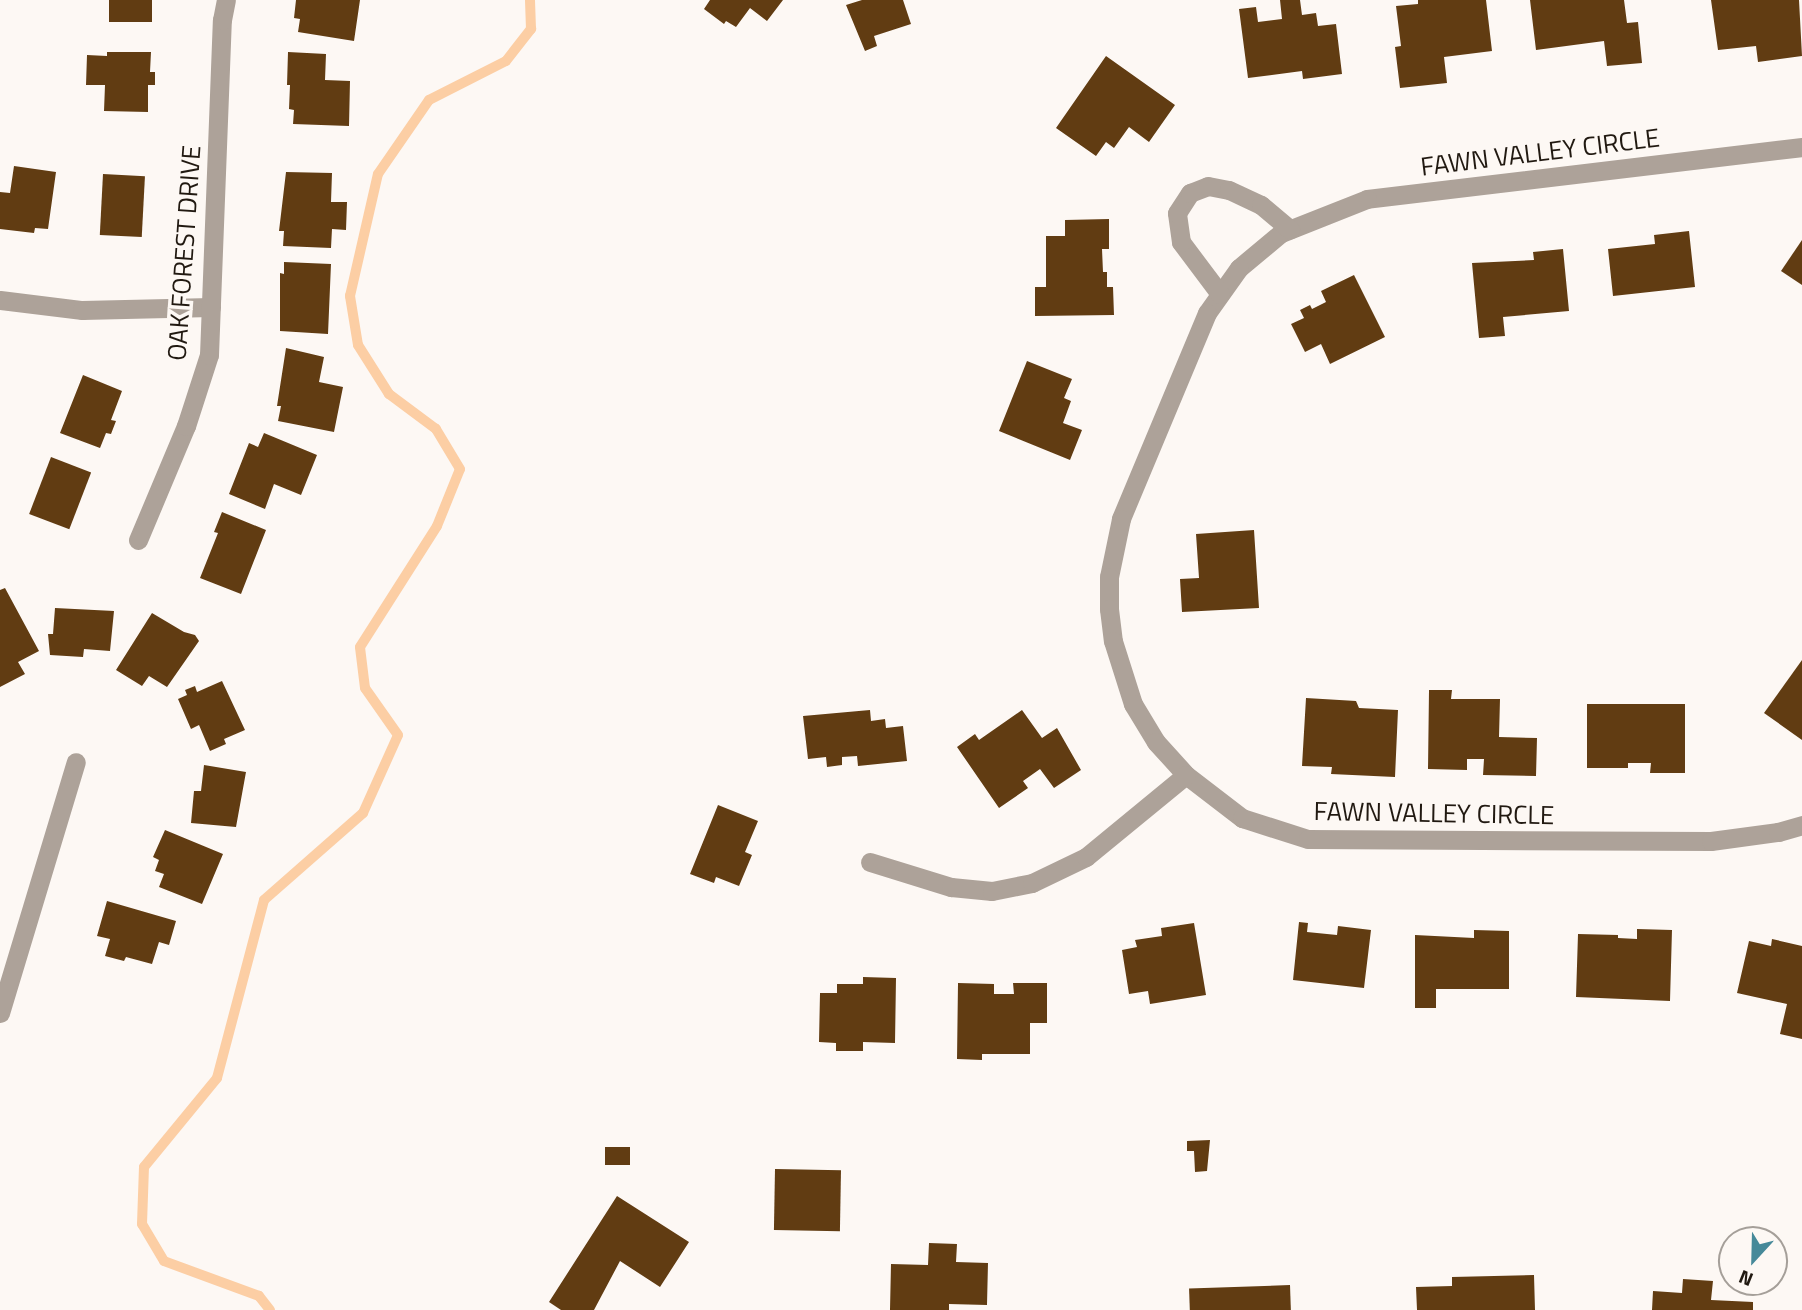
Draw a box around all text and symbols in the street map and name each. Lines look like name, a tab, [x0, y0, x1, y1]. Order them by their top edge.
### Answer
street label: FAWN VALLEY CIRCLE	[1419, 122, 1661, 182]
street label: OAK FOREST DRIVE	[161, 144, 207, 362]
street label: FAWN VALLEY CIRCLE	[1314, 795, 1554, 831]
north arrow	[1718, 1226, 1788, 1296]
text: N	[1734, 1263, 1757, 1295]

